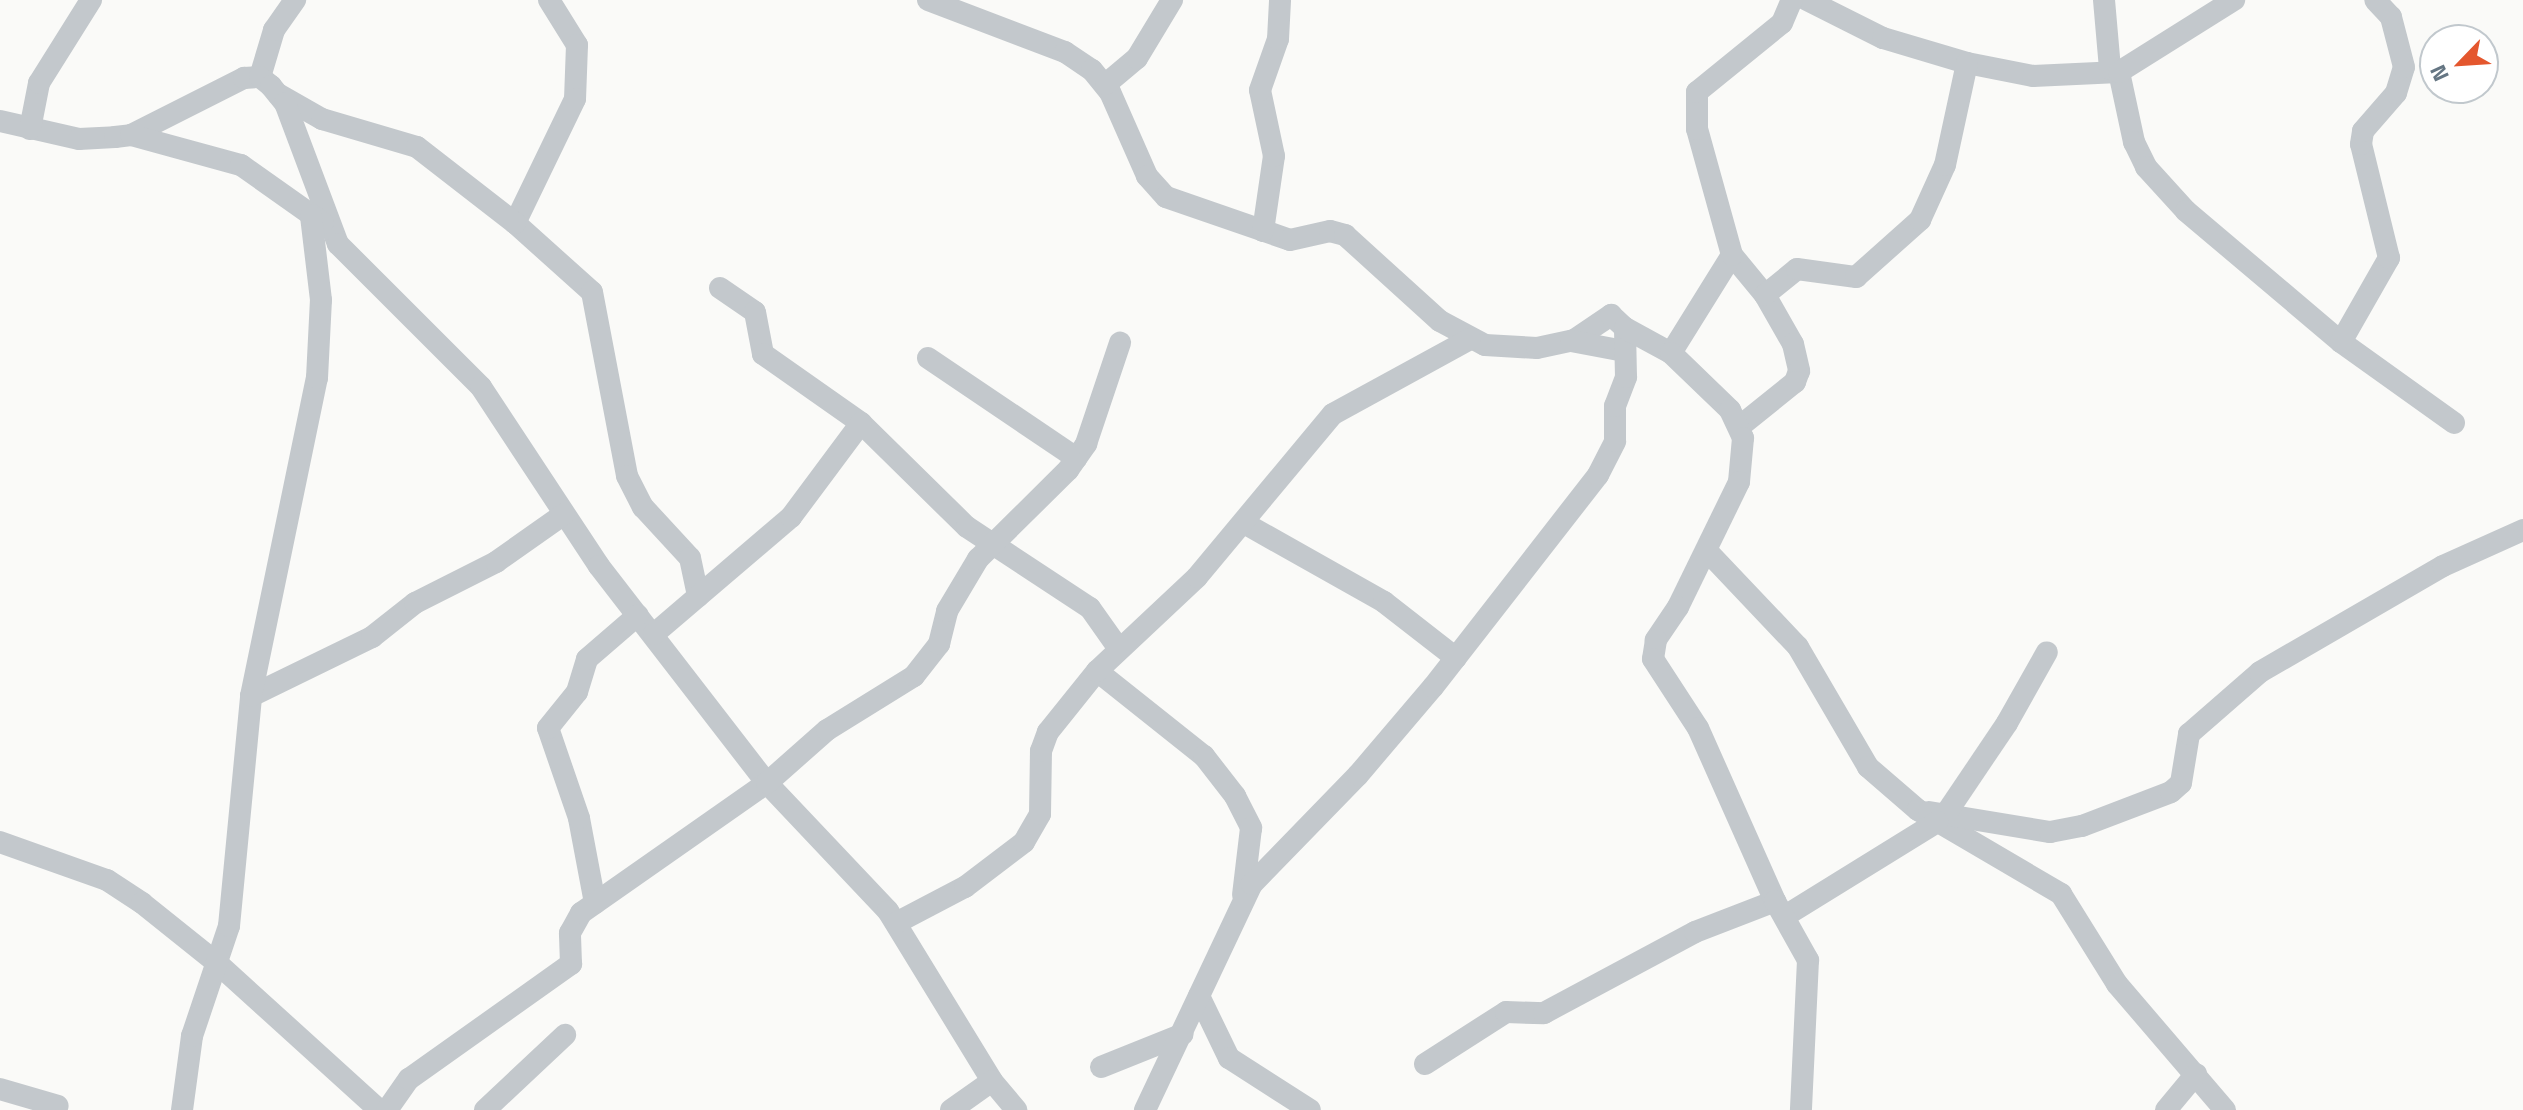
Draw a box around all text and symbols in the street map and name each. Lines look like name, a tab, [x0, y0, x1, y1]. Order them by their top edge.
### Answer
north arrow	[2419, 24, 2499, 104]
text: N	[2420, 59, 2458, 87]

